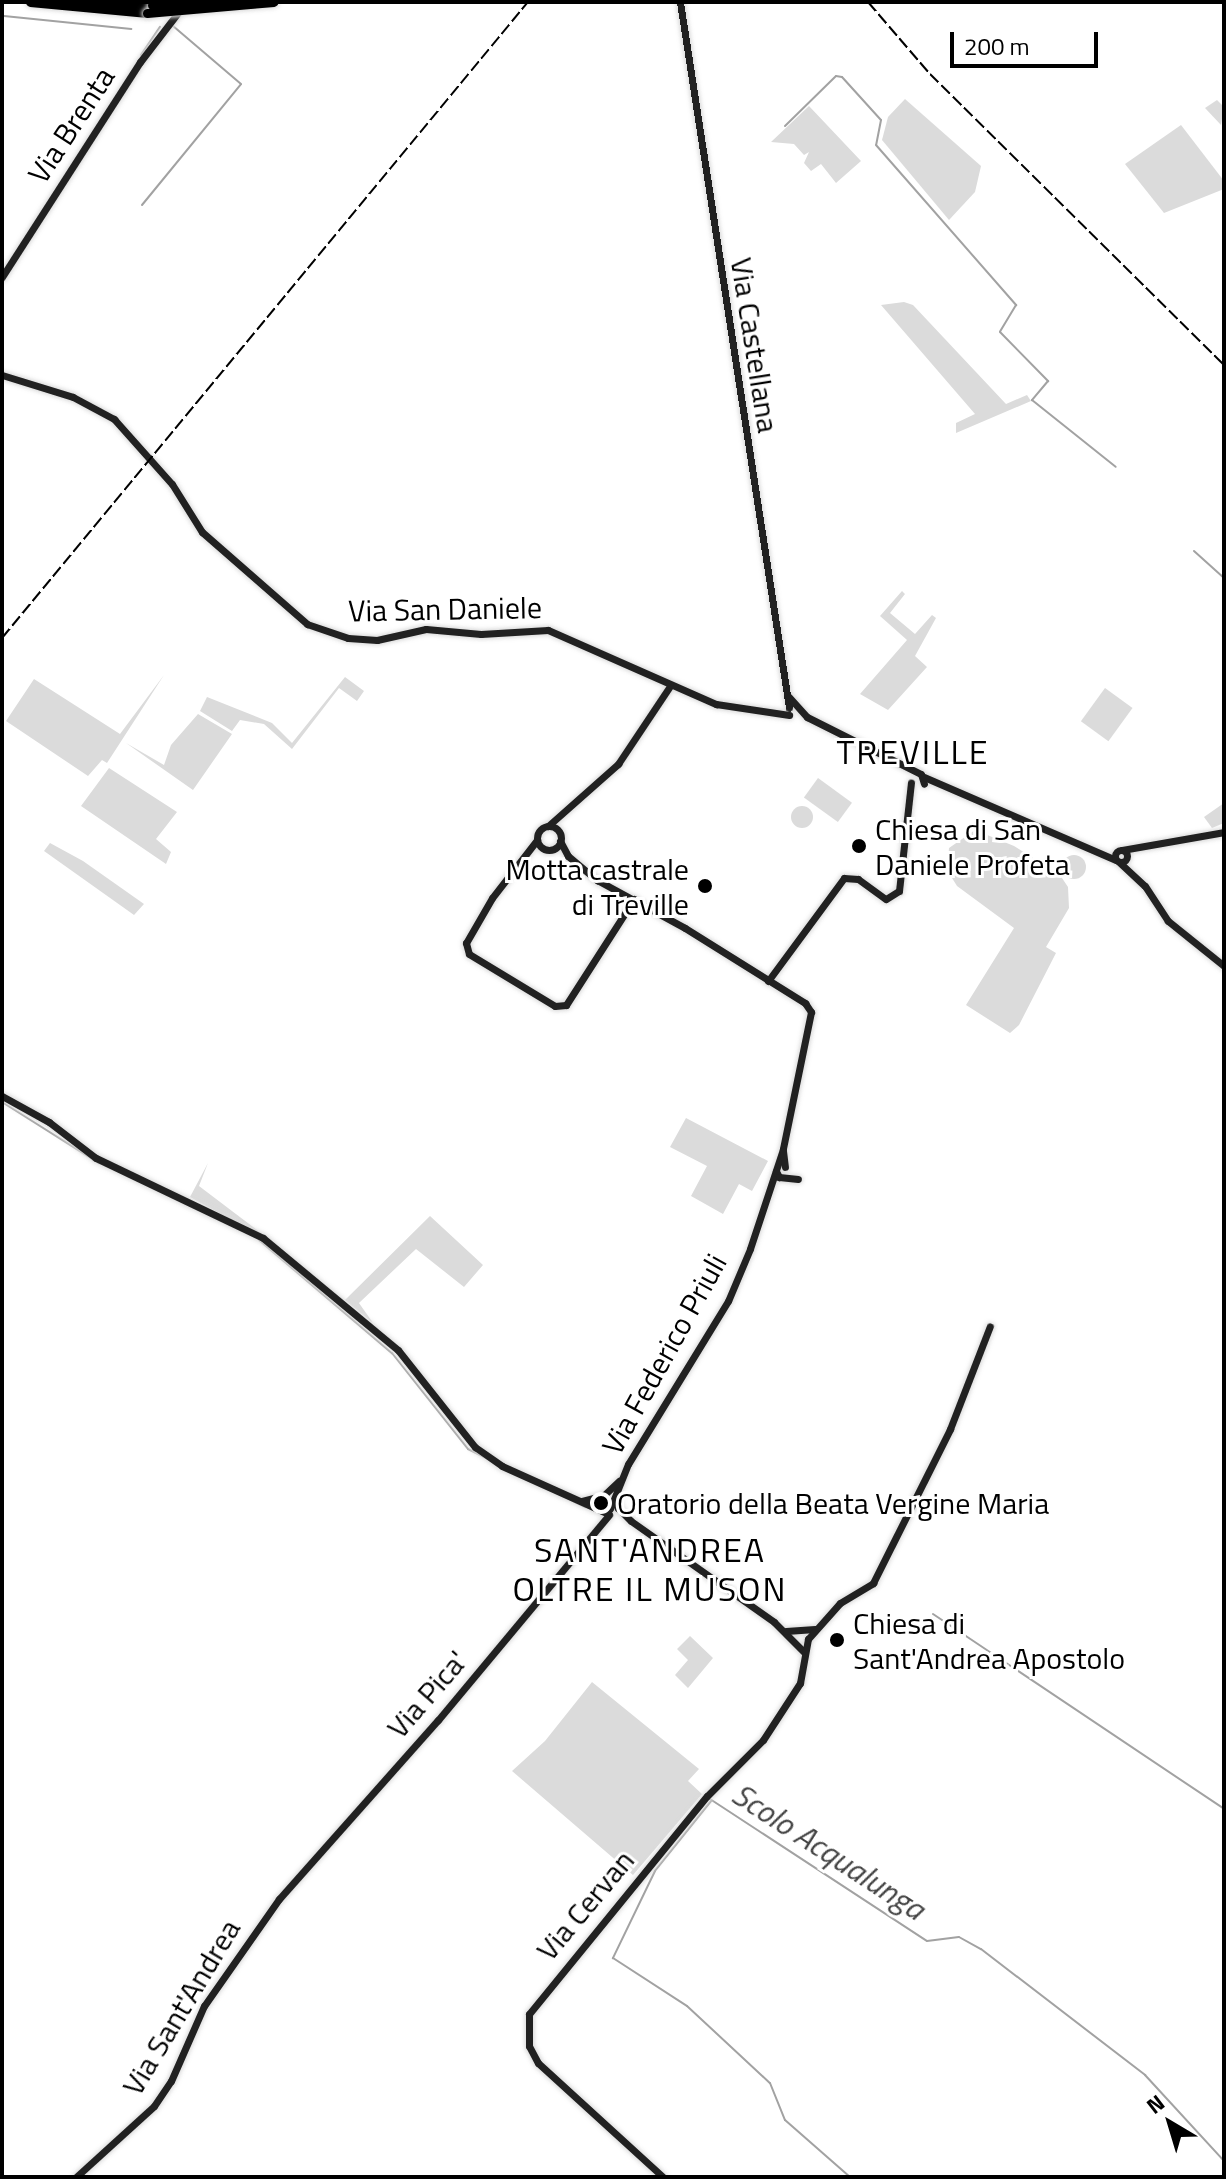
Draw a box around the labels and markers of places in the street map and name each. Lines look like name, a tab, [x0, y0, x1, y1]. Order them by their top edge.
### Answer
place label: Chiesa di San Daniele Profeta	[875, 811, 1070, 882]
marker: Chiesa di San Daniele Profeta	[850, 837, 868, 855]
place label: Motta castrale di Treville	[505, 851, 689, 922]
marker: Motta castrale di Treville	[696, 877, 714, 895]
place label: Oratorio della Beata Vergine Maria	[617, 1485, 1049, 1521]
marker: Oratorio della Beata Vergine Maria	[592, 1494, 610, 1512]
place label: Chiesa di Sant'Andrea Apostolo	[853, 1605, 1125, 1676]
marker: Chiesa di Sant'Andrea Apostolo	[828, 1631, 846, 1649]

